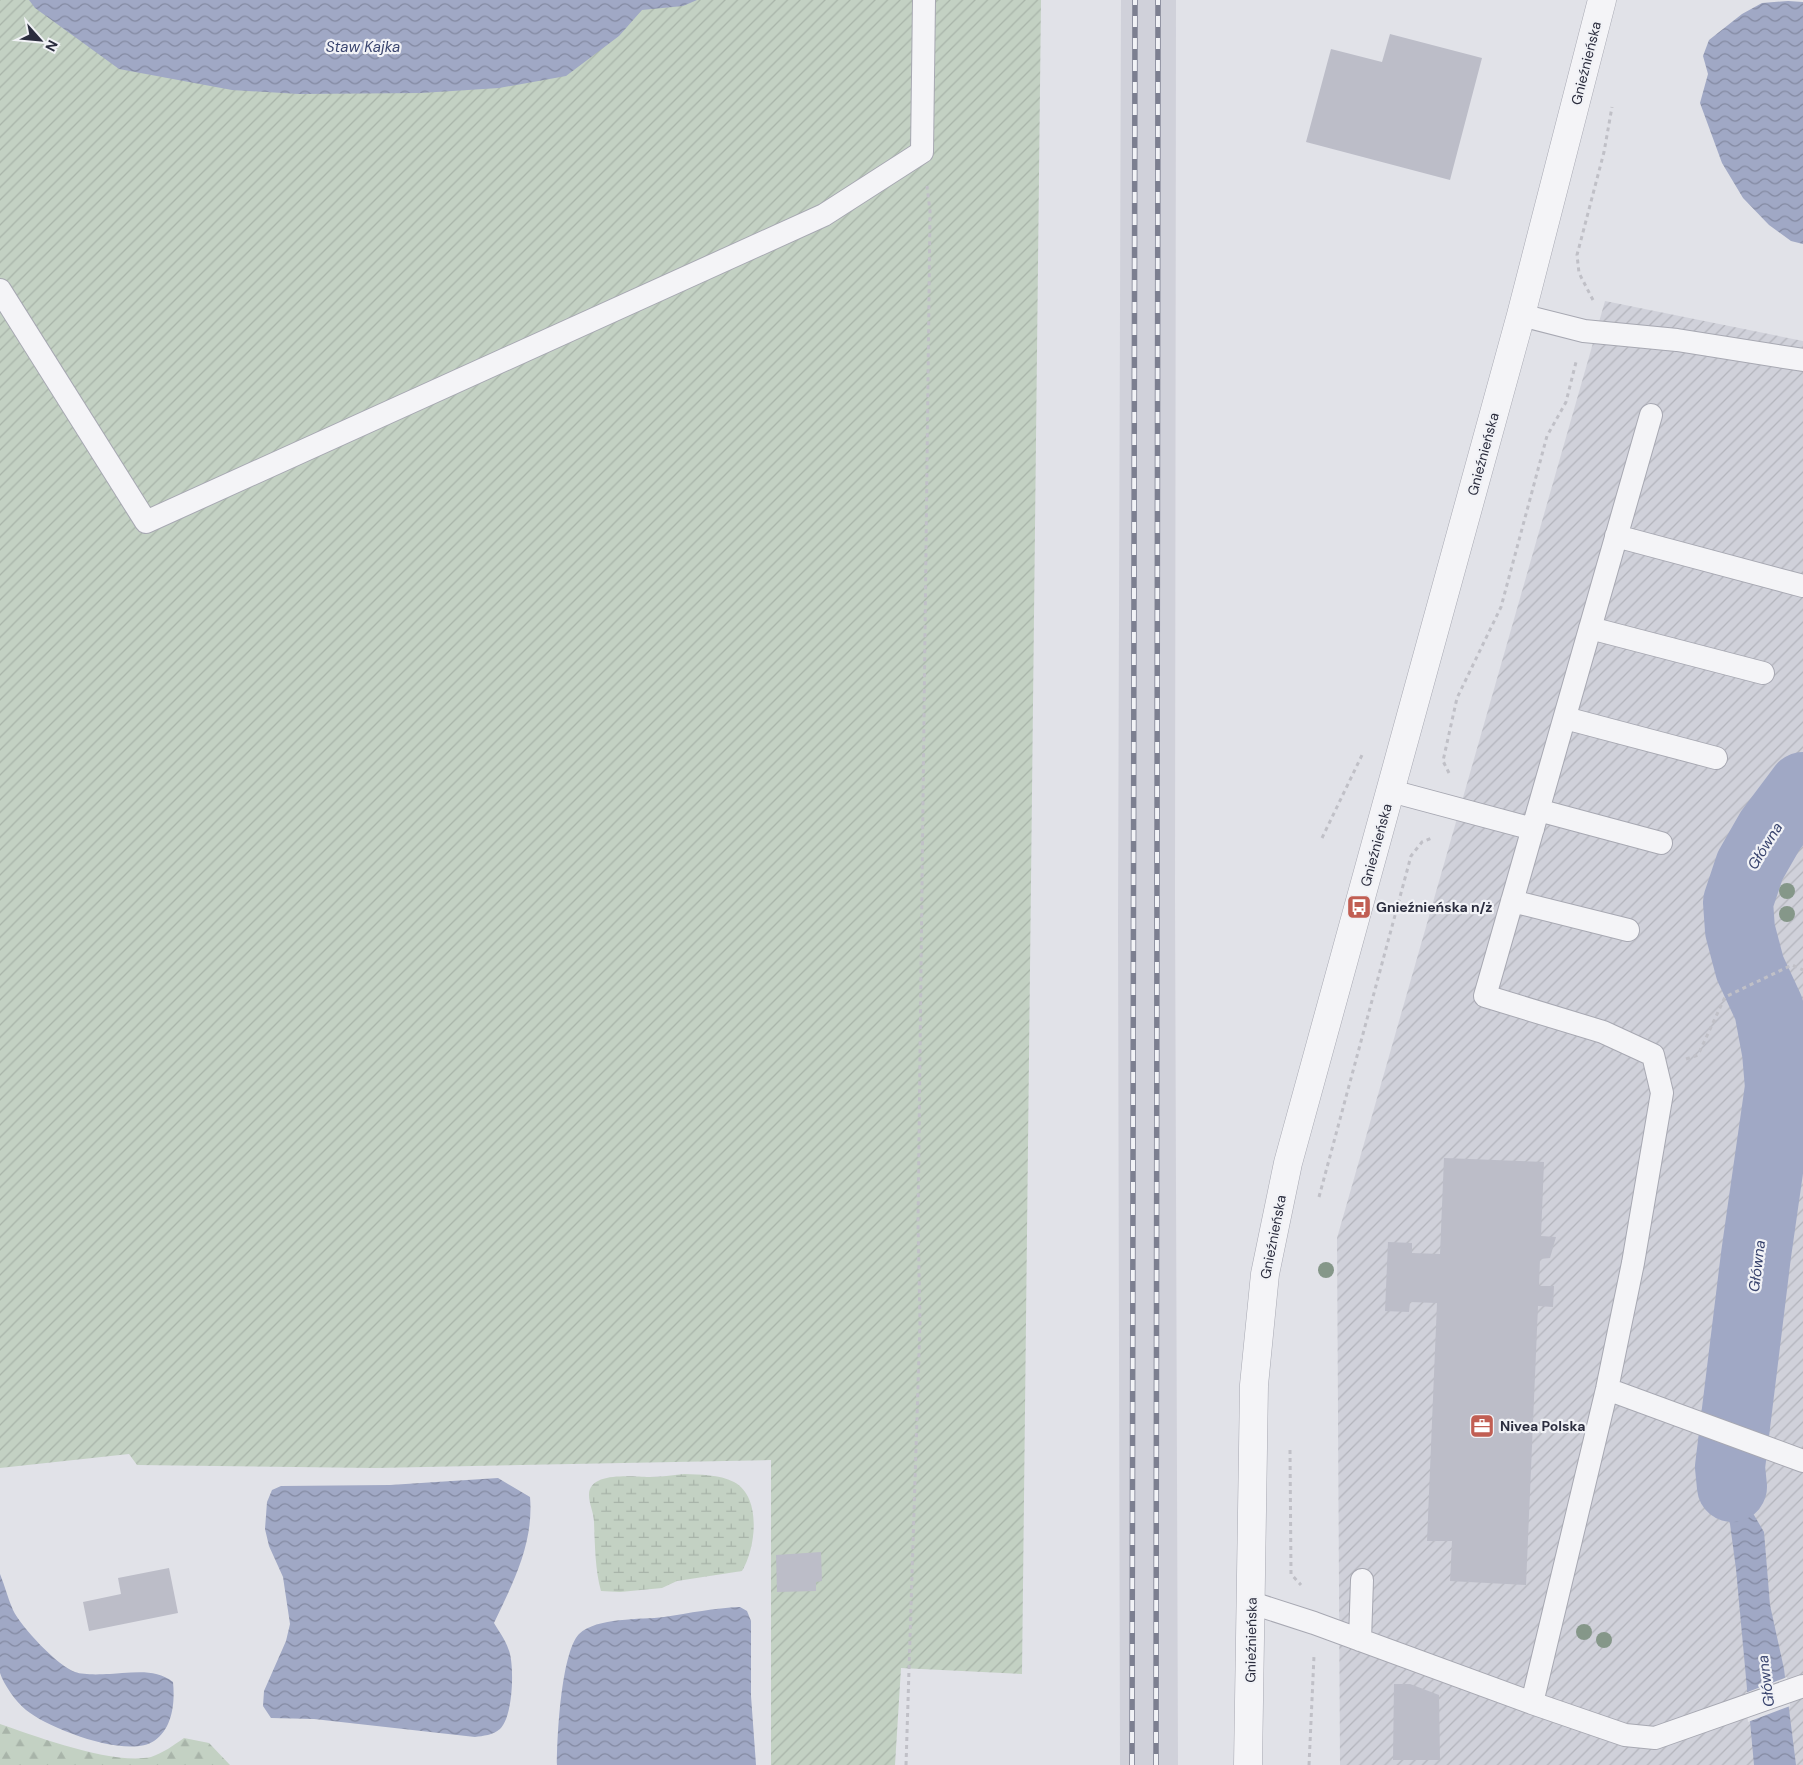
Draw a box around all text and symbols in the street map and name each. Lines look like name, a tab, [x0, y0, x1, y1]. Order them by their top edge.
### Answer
north arrow	[15, 15, 65, 65]
street label: Gnieźnieńska	[1567, 19, 1605, 107]
text: N	[41, 37, 62, 55]
water label: Staw Kajka	[326, 37, 400, 57]
street label: Gnieźnieńska	[1463, 410, 1503, 498]
street label: Gnieźnieńska	[1356, 801, 1396, 889]
water label: Główna	[1743, 819, 1787, 873]
bus stop icon: Gnieźnieńska n/ż	[1346, 894, 1372, 920]
place label: Gnieźnieńska n/ż	[1376, 898, 1493, 916]
street label: Gnieźnieńska	[1256, 1193, 1290, 1281]
water label: Główna	[1744, 1239, 1770, 1293]
office icon: Nivea Polska	[1469, 1413, 1495, 1439]
place label: Nivea Polska	[1500, 1417, 1586, 1435]
street label: Gnieźnieńska	[1241, 1597, 1261, 1683]
water label: Główna	[1753, 1654, 1779, 1708]

